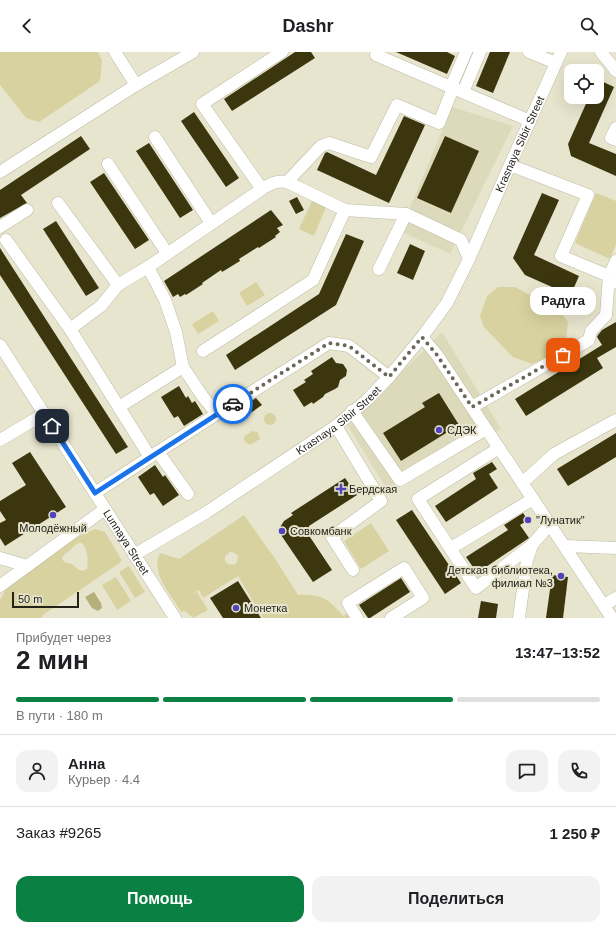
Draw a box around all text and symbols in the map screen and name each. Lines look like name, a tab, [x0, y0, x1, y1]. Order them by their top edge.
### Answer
icon: back	[16, 15, 38, 37]
icon: search	[578, 15, 600, 37]
text: Dashr	[282, 16, 334, 36]
map controls	[564, 64, 604, 104]
button: locate	[564, 64, 604, 104]
street label: Krasnaya Sibir Street	[493, 94, 546, 194]
callout: Радуга	[530, 287, 596, 315]
text: Радуга	[541, 293, 585, 308]
pin	[546, 338, 580, 372]
icon: bag	[552, 344, 574, 366]
courier	[213, 384, 253, 424]
street label: Krasnaya Sibir Street	[294, 384, 383, 457]
icon: car	[222, 393, 244, 415]
pin	[35, 409, 69, 443]
icon: home	[41, 415, 63, 437]
place label: СДЭК	[447, 424, 477, 436]
marker: СДЭК	[434, 425, 444, 435]
place label: Бердская	[349, 483, 397, 495]
marker: Бердская	[336, 484, 346, 494]
street label: Lunnaya Street	[101, 507, 151, 577]
marker: Молодёжный	[48, 510, 58, 520]
place label: "Лунатик"	[536, 514, 585, 526]
marker: "Лунатик"	[523, 515, 533, 525]
place label: Молодёжный	[19, 522, 87, 534]
place label: Совкомбанк	[290, 525, 352, 537]
marker: Совкомбанк	[277, 526, 287, 536]
place label: Детская библиотека, филиал №3	[447, 564, 553, 589]
marker: Детская библиотека, филиал №3	[556, 571, 566, 581]
scale bar	[12, 590, 79, 609]
text: 50 m	[18, 593, 42, 605]
place label: Монетка	[244, 602, 288, 614]
marker: Монетка	[231, 603, 241, 613]
text: Прибудет через	[16, 630, 111, 645]
text: 13:47–13:52	[515, 644, 600, 661]
text: 2 мин	[16, 645, 89, 675]
text: В пути · 180 m	[16, 708, 103, 723]
button: person	[16, 750, 58, 792]
button: chat	[506, 750, 548, 792]
button: phone	[558, 750, 600, 792]
text: Анна	[68, 755, 105, 772]
text: Курьер · 4.4	[68, 772, 140, 787]
text: Заказ #9265	[16, 824, 101, 841]
text: 1 250 ₽	[550, 825, 600, 842]
button: Помощь	[16, 876, 304, 922]
button: Поделиться	[312, 876, 600, 922]

